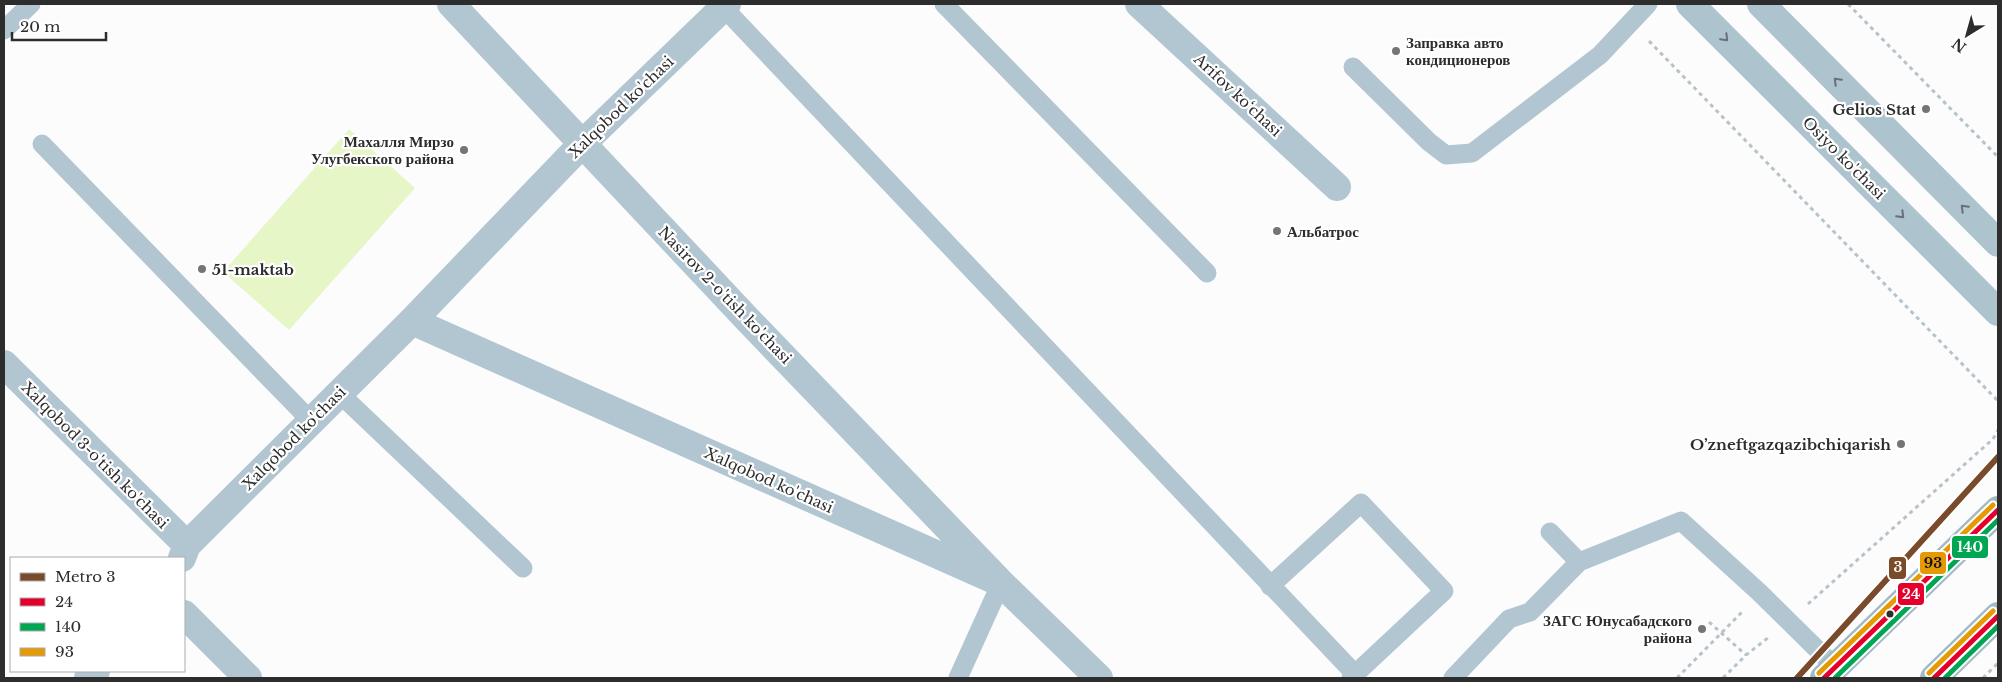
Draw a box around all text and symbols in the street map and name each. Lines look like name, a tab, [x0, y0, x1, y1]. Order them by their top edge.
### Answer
scale bar	[12, 10, 106, 42]
north arrow	[1942, 10, 1992, 60]
text: 20 m	[20, 17, 60, 36]
one-way arrow	[1719, 32, 1728, 41]
place label: Заправка авто кондиционеров	[1406, 33, 1510, 69]
text: N	[1949, 34, 1970, 57]
marker: Заправка авто кондиционеров	[1390, 45, 1402, 57]
street label: Arifov ko‘chasi	[1190, 49, 1286, 140]
street label: Xalqobod ko'chasi	[564, 52, 678, 162]
one-way arrow	[1834, 77, 1843, 86]
place label: Gelios Stat	[1833, 100, 1916, 119]
marker: Gelios Stat	[1920, 103, 1932, 115]
street label: Osiyo ko'chasi	[1799, 113, 1889, 203]
place label: Махалля Мирзо Улугбекского района	[311, 132, 454, 168]
marker: Махалля Мирзо Улугбекского района	[458, 144, 470, 156]
one-way arrow	[1961, 205, 1970, 214]
one-way arrow	[1895, 209, 1904, 218]
street label: Nasirov 2-o'tish ko'chasi	[654, 222, 796, 368]
place label: Альбатрос	[1287, 222, 1359, 241]
marker: Альбатрос	[1271, 225, 1283, 237]
place label: 51-maktab	[212, 260, 294, 279]
marker: 51-maktab	[196, 263, 208, 275]
street label: Xalqobod 3-o'tish ko'chasi	[18, 378, 172, 532]
street label: Xalqobod ko'chasi	[238, 382, 350, 494]
place label: O’zneftgazqazibchiqarish	[1690, 435, 1891, 454]
marker: O’zneftgazqazibchiqarish	[1895, 438, 1907, 450]
street label: Xalqobod ko'chasi	[702, 443, 836, 517]
line badge: 140	[1951, 535, 1989, 559]
text: 140	[1957, 538, 1983, 556]
line badge: 93	[1919, 551, 1947, 575]
text: 93	[1924, 554, 1942, 572]
line badge: 3	[1888, 556, 1907, 580]
legend	[10, 557, 185, 672]
text: 3	[1894, 558, 1903, 576]
text: Metro 3	[55, 567, 116, 586]
line badge: 24	[1897, 582, 1925, 606]
text: 24	[1902, 585, 1920, 603]
text: 24	[55, 592, 73, 611]
unlabelled marker	[1885, 609, 1895, 619]
place label: ЗАГС Юнусабадского района	[1543, 611, 1692, 647]
text: 140	[55, 617, 81, 636]
marker: ЗАГС Юнусабадского района	[1696, 623, 1708, 635]
text: 93	[55, 642, 74, 661]

